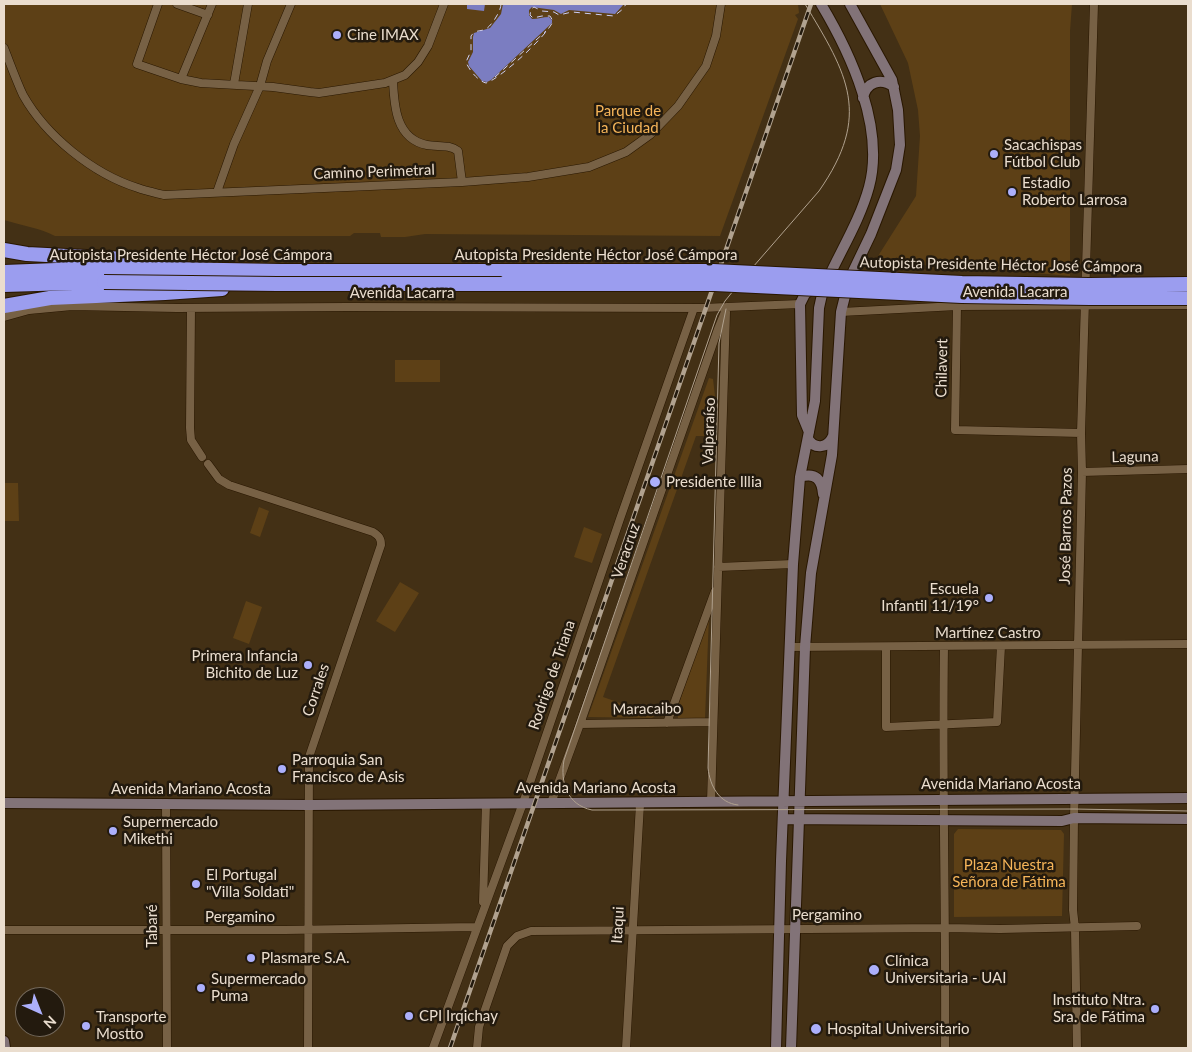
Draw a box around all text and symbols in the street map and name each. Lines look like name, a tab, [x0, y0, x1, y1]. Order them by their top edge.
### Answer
place label: Cine IMAX	[347, 26, 419, 44]
marker: Cine IMAX	[331, 29, 343, 41]
park label: Parque de la Ciudad	[595, 102, 661, 137]
place label: Sacachispas Fútbol Club	[1004, 136, 1082, 171]
marker: Sacachispas Fútbol Club	[988, 148, 1000, 160]
street label: Camino Perimetral	[313, 161, 435, 183]
place label: Estadio Roberto Larrosa	[1022, 174, 1127, 209]
marker: Estadio Roberto Larrosa	[1006, 186, 1018, 198]
street label: Autopista Presidente Héctor José Cámpora	[50, 246, 332, 264]
street label: Autopista Presidente Héctor José Cámpora	[455, 246, 737, 264]
street label: Autopista Presidente Héctor José Cámpora	[859, 254, 1143, 276]
street label: Avenida Lacarra	[963, 283, 1067, 301]
street label: Avenida Lacarra	[350, 284, 454, 302]
street label: Chilavert	[932, 338, 952, 398]
street label: Valparaíso	[699, 397, 719, 465]
street label: Laguna	[1111, 448, 1159, 466]
street label: José Barros Pazos	[1056, 467, 1076, 585]
place label: Presidente Illia	[666, 473, 762, 491]
marker: Presidente Illia	[648, 475, 662, 489]
street label: Veracruz	[608, 521, 644, 581]
place label: Escuela Infantil 11/19°	[881, 580, 979, 615]
marker: Escuela Infantil 11/19°	[983, 592, 995, 604]
street label: Rodrigo de Triana	[525, 618, 579, 732]
street label: Martínez Castro	[935, 624, 1041, 642]
place label: Primera Infancia Bichito de Luz	[192, 647, 298, 682]
marker: Primera Infancia Bichito de Luz	[302, 659, 314, 671]
street label: Corrales	[299, 661, 333, 719]
street label: Maracaibo	[612, 699, 682, 719]
place label: Parroquia San Francisco de Asis	[292, 751, 405, 786]
marker: Parroquia San Francisco de Asis	[276, 763, 288, 775]
street label: Avenida Mariano Acosta	[921, 775, 1081, 793]
street label: Avenida Mariano Acosta	[516, 779, 676, 797]
street label: Avenida Mariano Acosta	[111, 780, 271, 798]
place label: Supermercado Mikethi	[123, 813, 218, 848]
marker: Supermercado Mikethi	[107, 825, 119, 837]
park label: Plaza Nuestra Señora de Fátima	[952, 856, 1066, 891]
place label: El Portugal "Villa Soldati"	[206, 866, 294, 901]
marker: El Portugal "Villa Soldati"	[190, 878, 202, 890]
street label: Tabaré	[143, 904, 161, 948]
street label: Itaqui	[608, 906, 628, 944]
street label: Pergamino	[792, 906, 862, 924]
street label: Pergamino	[205, 908, 275, 926]
place label: Plasmare S.A.	[261, 949, 350, 967]
marker: Plasmare S.A.	[245, 952, 257, 964]
place label: Clínica Universitaria - UAI	[885, 952, 1006, 987]
marker: Clínica Universitaria - UAI	[867, 963, 881, 977]
place label: Supermercado Puma	[211, 970, 306, 1005]
marker: Supermercado Puma	[195, 982, 207, 994]
north arrow	[15, 987, 65, 1037]
place label: Instituto Ntra. Sra. de Fátima	[1052, 991, 1145, 1026]
marker: Instituto Ntra. Sra. de Fátima	[1149, 1003, 1161, 1015]
place label: CPI Irqichay	[419, 1007, 498, 1025]
place label: Transporte Mostto	[96, 1008, 166, 1043]
marker: CPI Irqichay	[403, 1010, 415, 1022]
text: N	[40, 1013, 60, 1032]
marker: Transporte Mostto	[80, 1020, 92, 1032]
place label: Hospital Universitario	[827, 1020, 970, 1038]
marker: Hospital Universitario	[809, 1022, 823, 1036]

